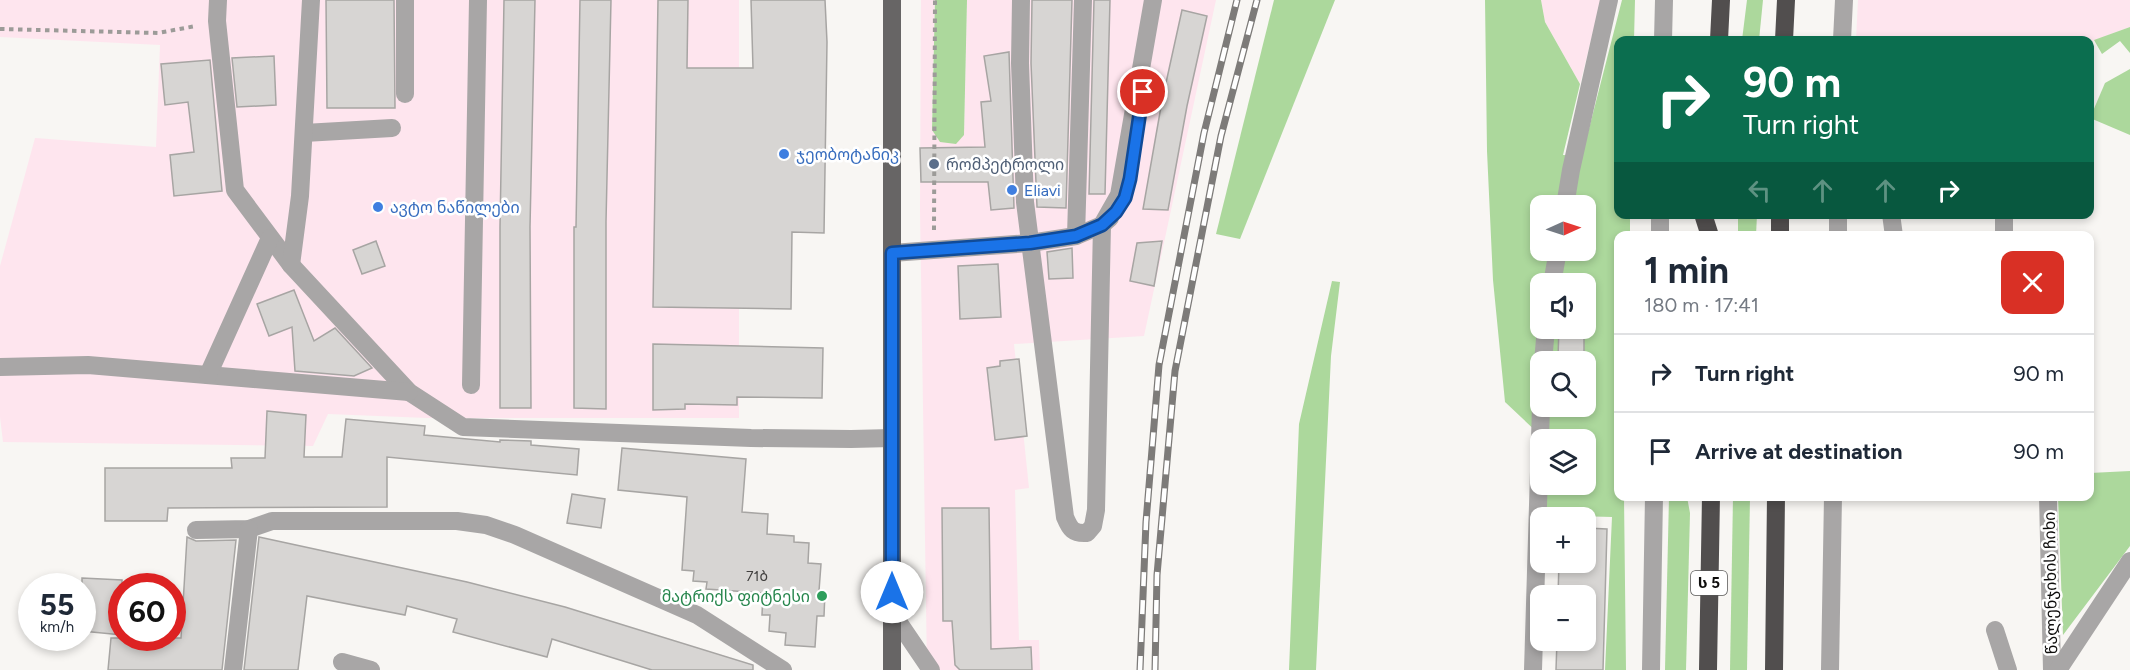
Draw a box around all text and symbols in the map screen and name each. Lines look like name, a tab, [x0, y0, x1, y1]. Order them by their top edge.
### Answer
text: 90 m	[1743, 57, 1841, 108]
icon: right	[1644, 60, 1722, 138]
pin	[1117, 66, 1168, 117]
icon: arrive	[1126, 75, 1159, 108]
text: Turn right	[1743, 108, 1859, 141]
place label: ჯეობოტანიკ	[796, 145, 899, 164]
marker: ჯეობოტანიკ	[777, 147, 791, 161]
place label: რომპეტროლი	[946, 155, 1064, 175]
marker: რომპეტროლი	[927, 157, 941, 171]
icon: left	[1743, 174, 1776, 207]
icon: ahead	[1806, 174, 1839, 207]
icon: ahead	[1869, 174, 1902, 207]
icon: right	[1932, 174, 1965, 207]
place label: Eliavi	[1024, 181, 1061, 200]
marker: Eliavi	[1005, 183, 1019, 197]
north arrow	[1530, 195, 1596, 261]
map controls	[1530, 195, 1596, 651]
place label: ავტო ნაწილები	[390, 198, 520, 218]
marker: ავტო ნაწილები	[371, 200, 385, 214]
text: 1 min	[1644, 249, 1729, 292]
button: close	[2001, 251, 2064, 314]
button: sound	[1530, 273, 1596, 339]
text: 180 m · 17:41	[1644, 293, 1759, 317]
button: search	[1530, 351, 1596, 417]
icon: right	[1644, 357, 1677, 390]
text: Turn right	[1695, 360, 1794, 387]
text: 90 m	[2013, 360, 2064, 387]
button: layers	[1530, 429, 1596, 495]
icon: arrive	[1644, 435, 1677, 468]
text: Arrive at destination	[1695, 438, 1903, 465]
text: 90 m	[2013, 438, 2064, 465]
button: +	[1530, 507, 1596, 573]
street label: წალენჯიხის ჩიხი	[2040, 511, 2062, 655]
position arrow	[860, 560, 924, 624]
house number: 71ბ	[746, 568, 768, 585]
road number: ს 5	[1691, 571, 1727, 595]
speed limit sign: 60	[108, 573, 186, 651]
button: −	[1530, 585, 1596, 651]
text: 55	[40, 586, 74, 623]
place label: მატრიქს ფიტნესი	[662, 587, 810, 606]
marker: მატრიქს ფიტნესი	[815, 589, 829, 603]
text: km/h	[40, 618, 74, 636]

